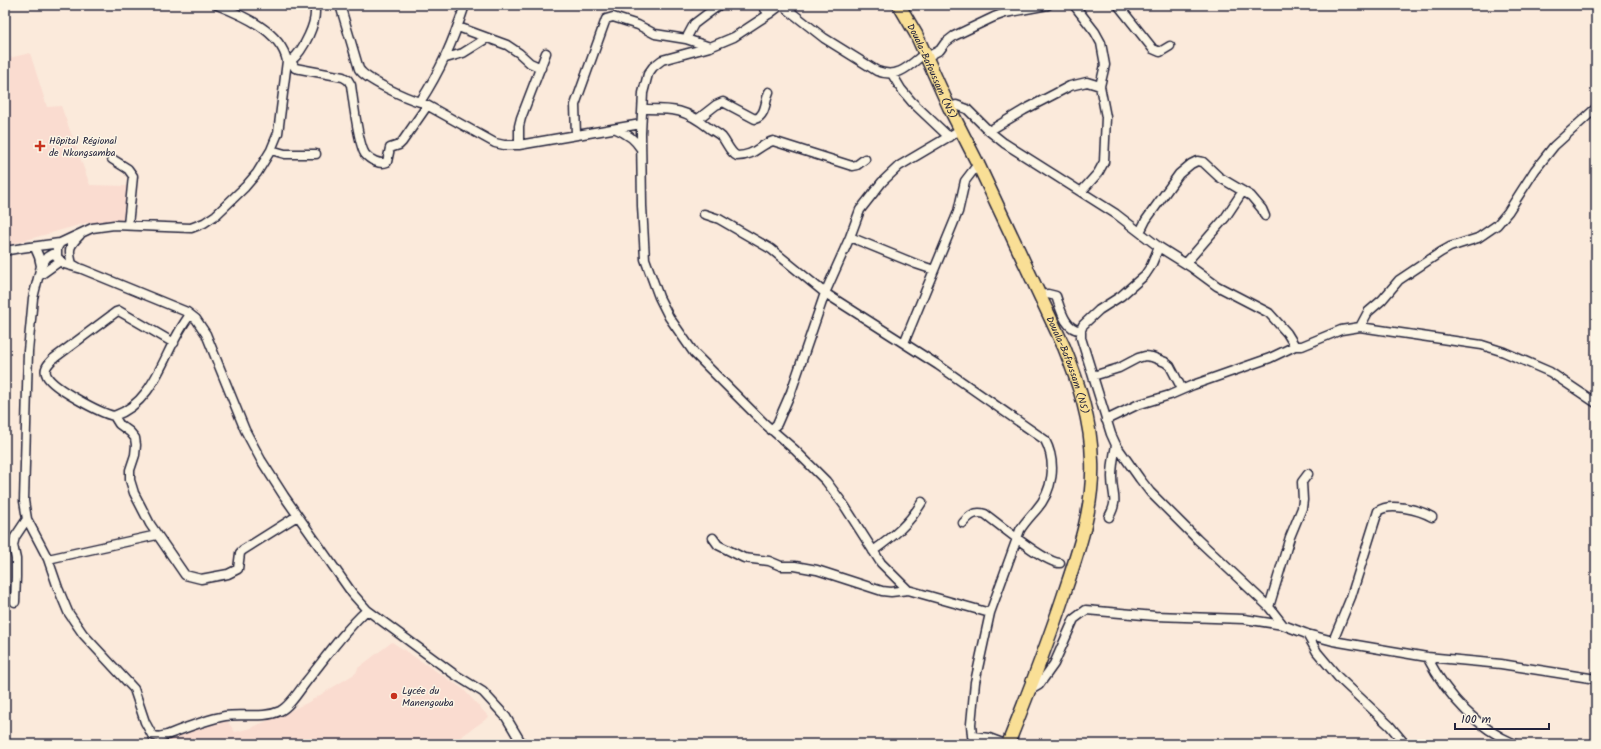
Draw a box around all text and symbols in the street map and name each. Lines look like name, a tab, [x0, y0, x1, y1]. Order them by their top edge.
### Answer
street label: Douala-Bafoussam (N5)	[902, 21, 961, 122]
place label: Hôpital Régional de Nkongsamba	[49, 133, 117, 161]
marker: Hôpital Régional de Nkongsamba	[34, 140, 46, 152]
street label: Douala-Bafoussam (N5)	[1042, 313, 1093, 415]
place label: Lycée du Manengouba	[402, 683, 454, 711]
marker: Lycée du Manengouba	[389, 691, 399, 701]
scale bar	[1455, 705, 1549, 731]
text: 100 m	[1461, 710, 1492, 729]

